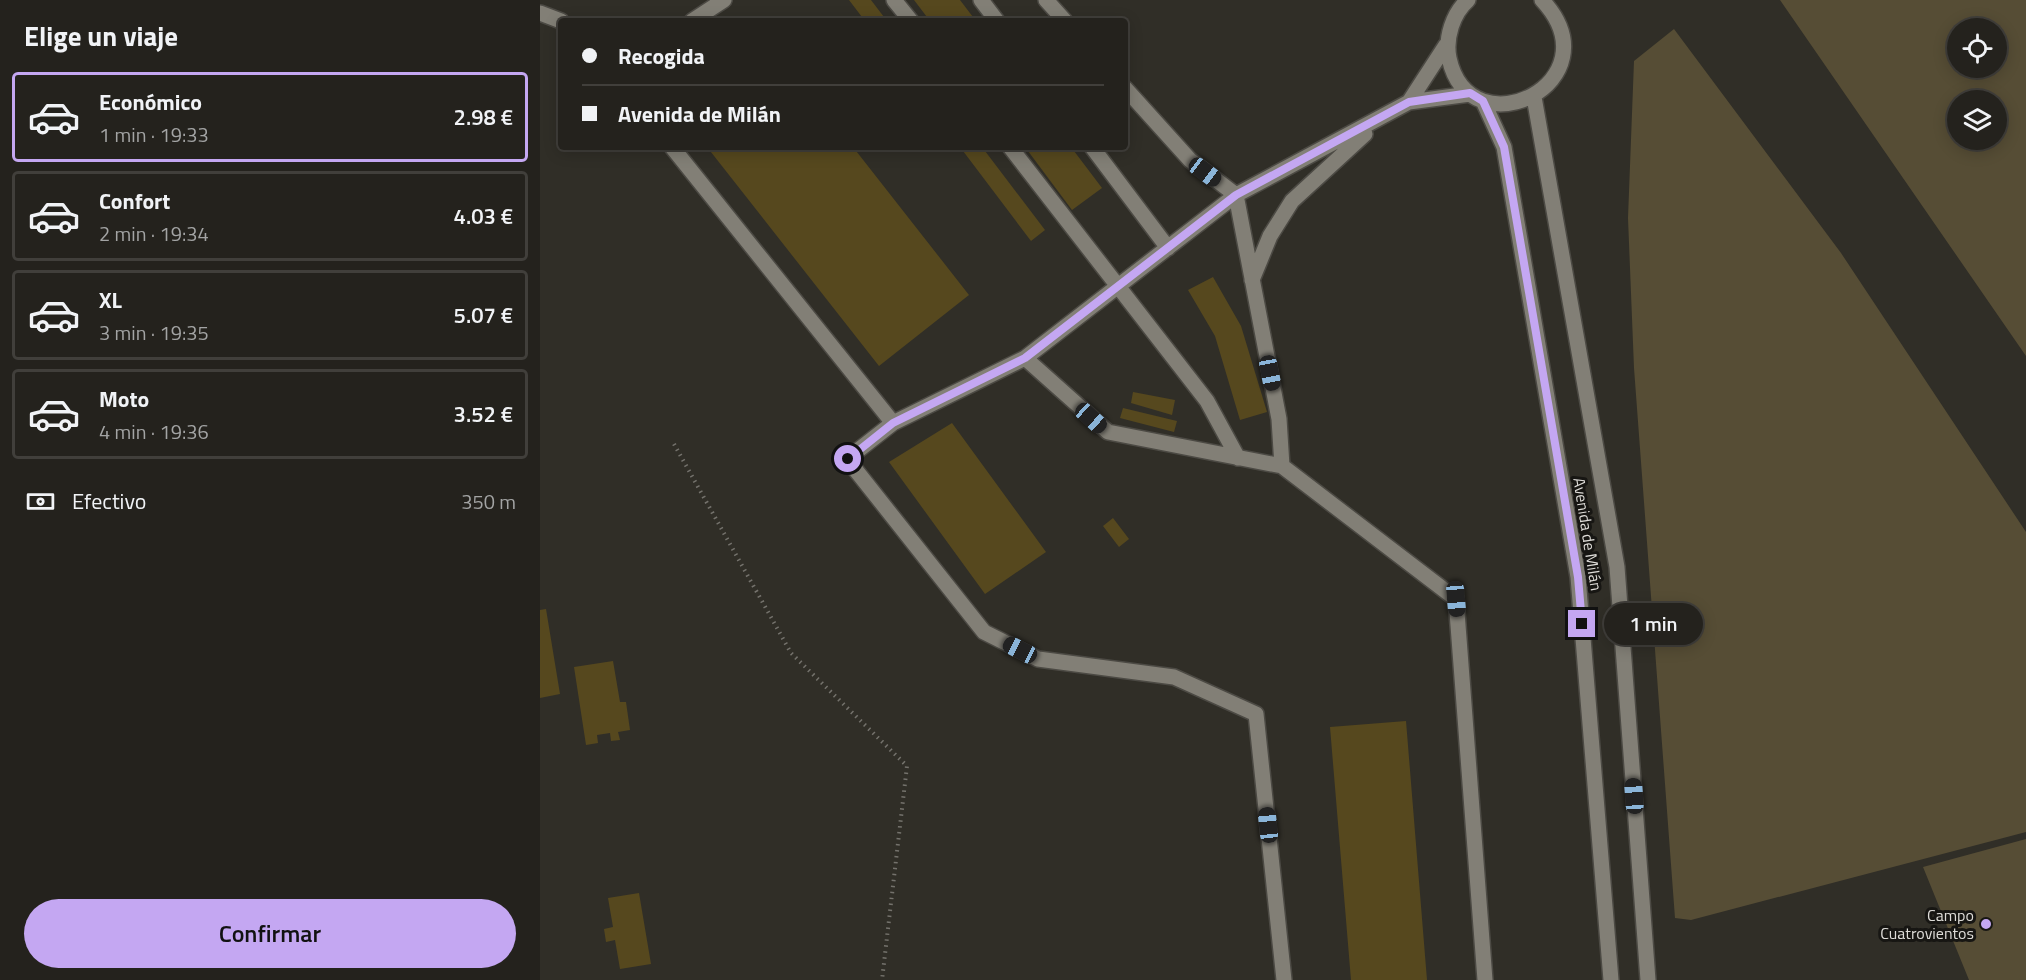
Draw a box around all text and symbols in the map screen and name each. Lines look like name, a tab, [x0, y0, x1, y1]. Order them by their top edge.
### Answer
text: Elige un viaje	[24, 15, 178, 56]
map controls	[1947, 18, 2007, 150]
button: locate	[1947, 18, 2007, 78]
text: Recogida	[618, 39, 705, 73]
text: Económico	[99, 85, 202, 119]
icon: car	[27, 90, 81, 144]
button: layers	[1947, 90, 2007, 150]
text: Avenida de Milán	[618, 97, 781, 131]
text: 2.98 €	[454, 100, 513, 134]
text: 1 min · 19:33	[99, 119, 209, 150]
car	[1185, 154, 1225, 190]
text: Confort	[99, 184, 170, 218]
icon: car	[27, 189, 81, 243]
text: 4.03 €	[454, 199, 513, 233]
text: 2 min · 19:34	[99, 218, 209, 249]
text: XL	[99, 283, 122, 317]
icon: car	[27, 288, 81, 342]
text: 5.07 €	[454, 298, 513, 332]
text: 3 min · 19:35	[99, 317, 209, 348]
car	[1258, 354, 1282, 392]
text: Moto	[99, 382, 149, 416]
icon: car	[27, 387, 81, 441]
text: 3.52 €	[454, 397, 513, 431]
car	[1072, 399, 1110, 437]
text: 4 min · 19:36	[99, 416, 209, 447]
route start	[834, 445, 861, 472]
street label: Avenida de Milán	[1567, 476, 1609, 592]
text: Efectivo	[72, 484, 146, 518]
icon: cash	[24, 485, 57, 518]
text: 350 m	[461, 486, 516, 517]
car	[1445, 580, 1467, 618]
callout: 1 min	[1603, 603, 1702, 645]
text: 1 min	[1629, 608, 1678, 639]
route end	[1568, 610, 1595, 637]
car	[1000, 634, 1040, 666]
car	[1624, 777, 1644, 815]
car	[1257, 806, 1279, 844]
button: Confirmar	[24, 899, 516, 968]
place label: Campo Cuatrovientos	[1880, 903, 1974, 945]
marker: Campo Cuatrovientos	[1979, 917, 1993, 931]

